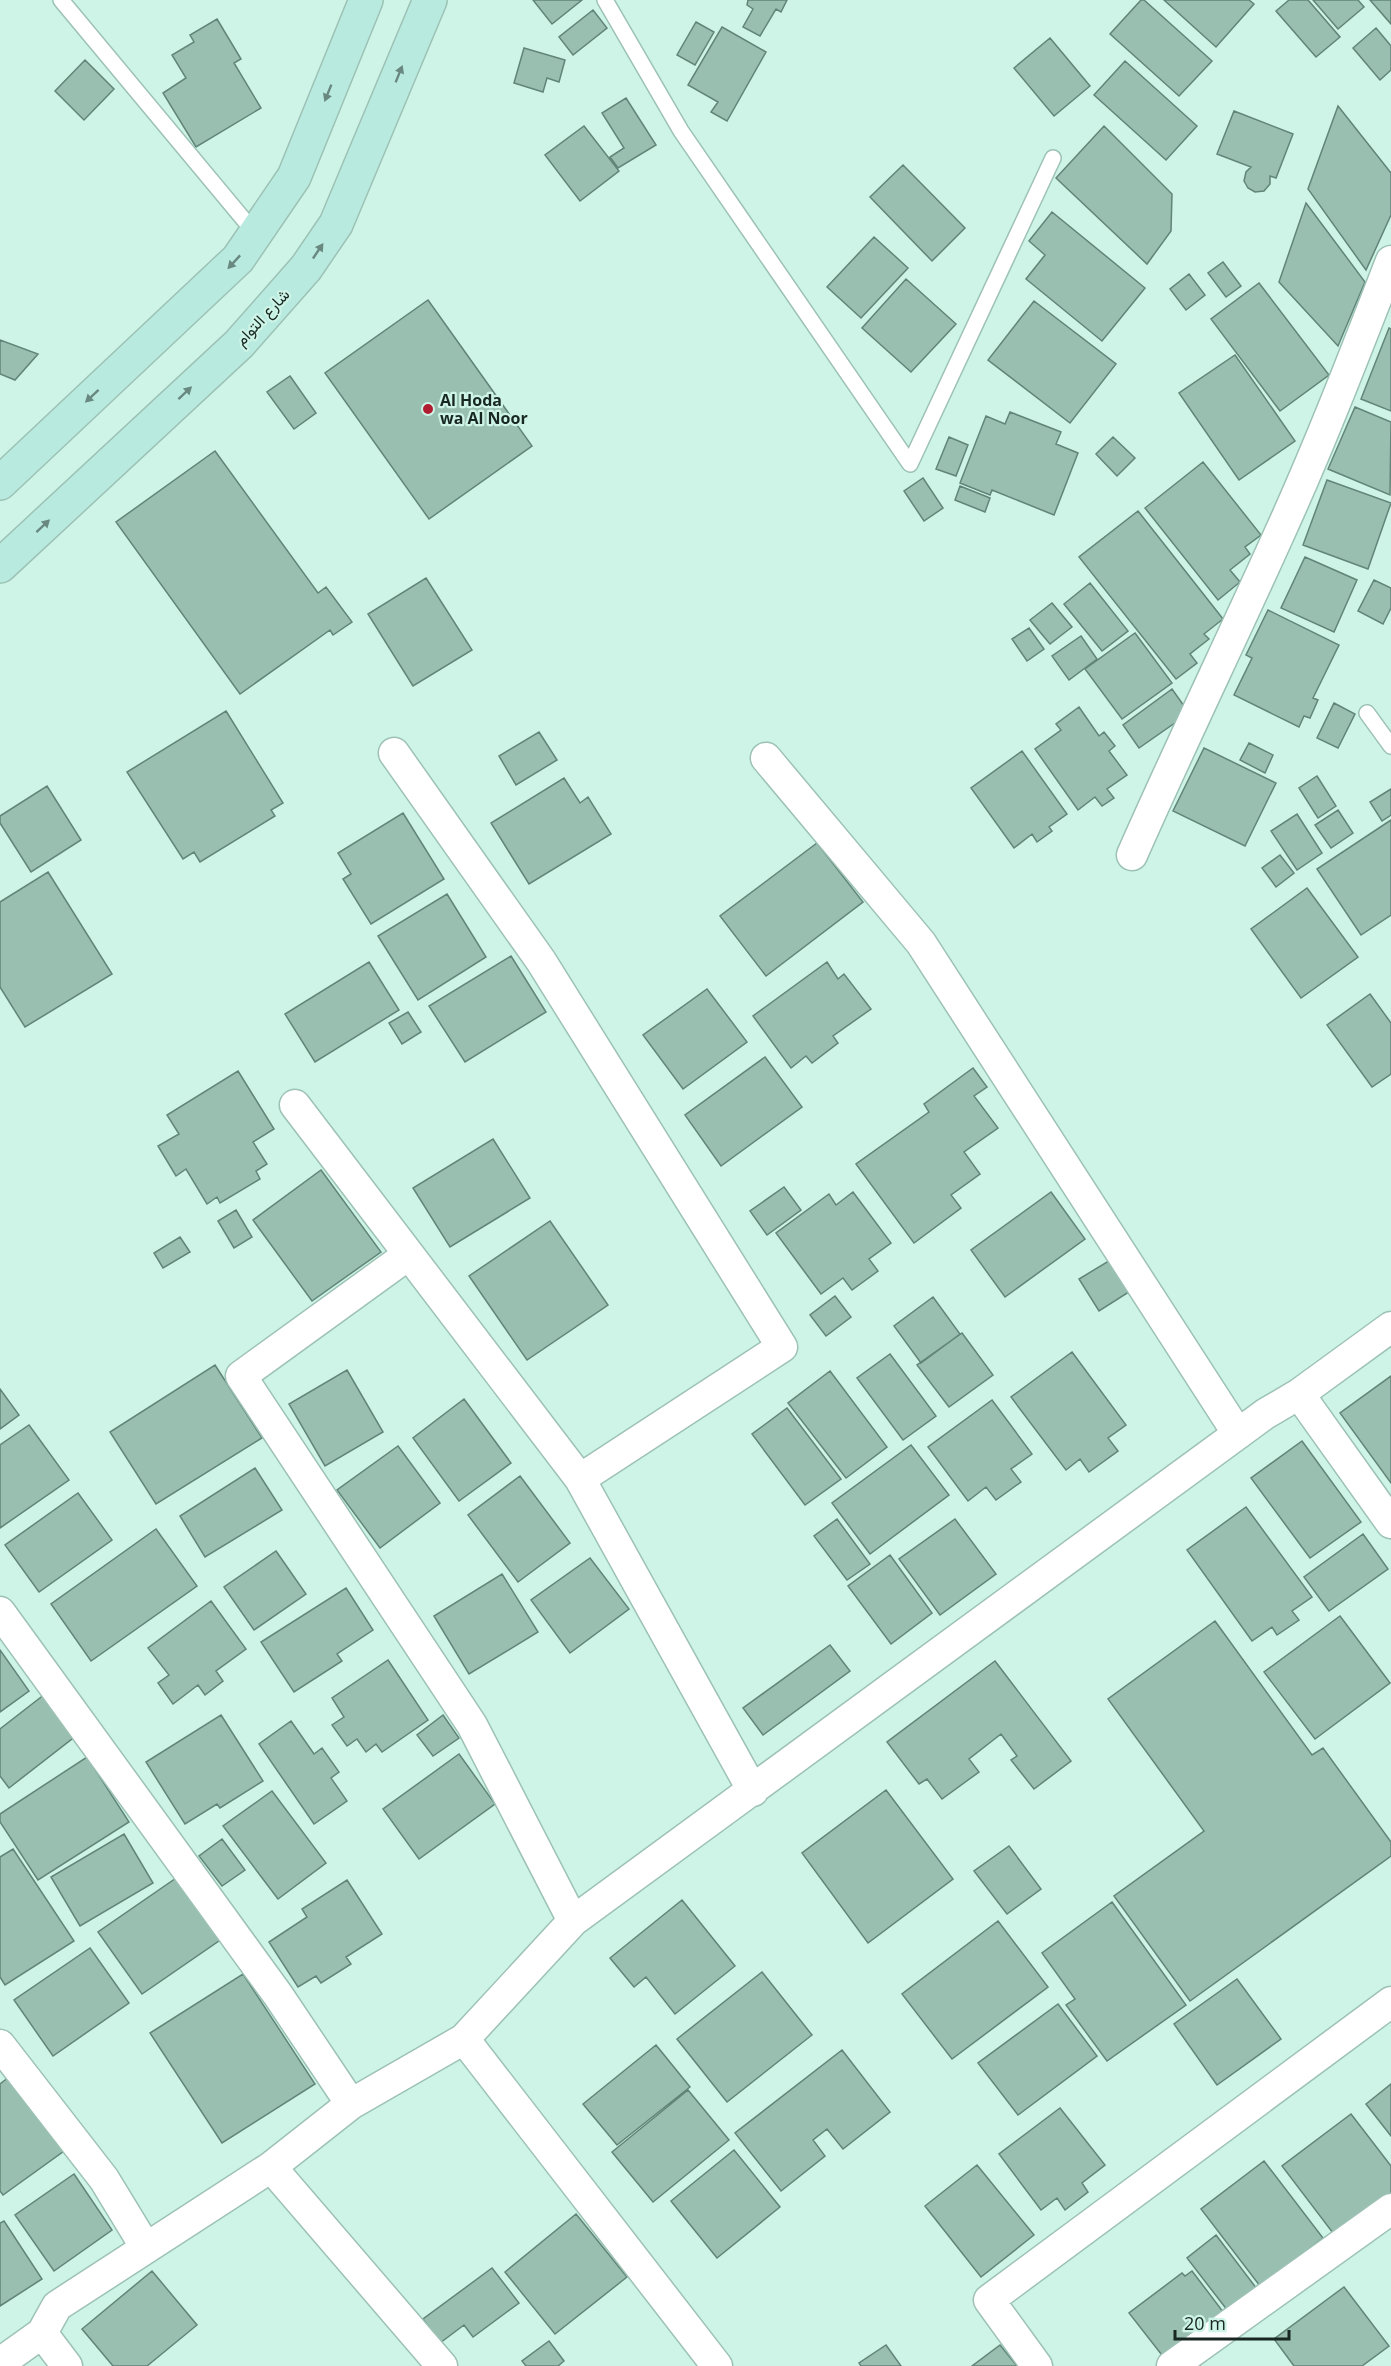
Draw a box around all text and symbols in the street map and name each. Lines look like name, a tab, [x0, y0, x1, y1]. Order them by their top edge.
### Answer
one-way arrow	[395, 65, 405, 83]
one-way arrow	[323, 84, 332, 102]
one-way arrow	[312, 243, 323, 259]
one-way arrow	[227, 254, 241, 268]
street label: شارع التوام	[230, 284, 295, 351]
one-way arrow	[178, 386, 193, 400]
one-way arrow	[85, 389, 100, 403]
place label: Al Hoda wa Al Noor	[440, 389, 528, 429]
marker: Al Hoda wa Al Noor	[421, 402, 435, 416]
one-way arrow	[35, 519, 50, 533]
scale bar	[1175, 2303, 1289, 2341]
text: 20 m	[1184, 2311, 1226, 2335]

